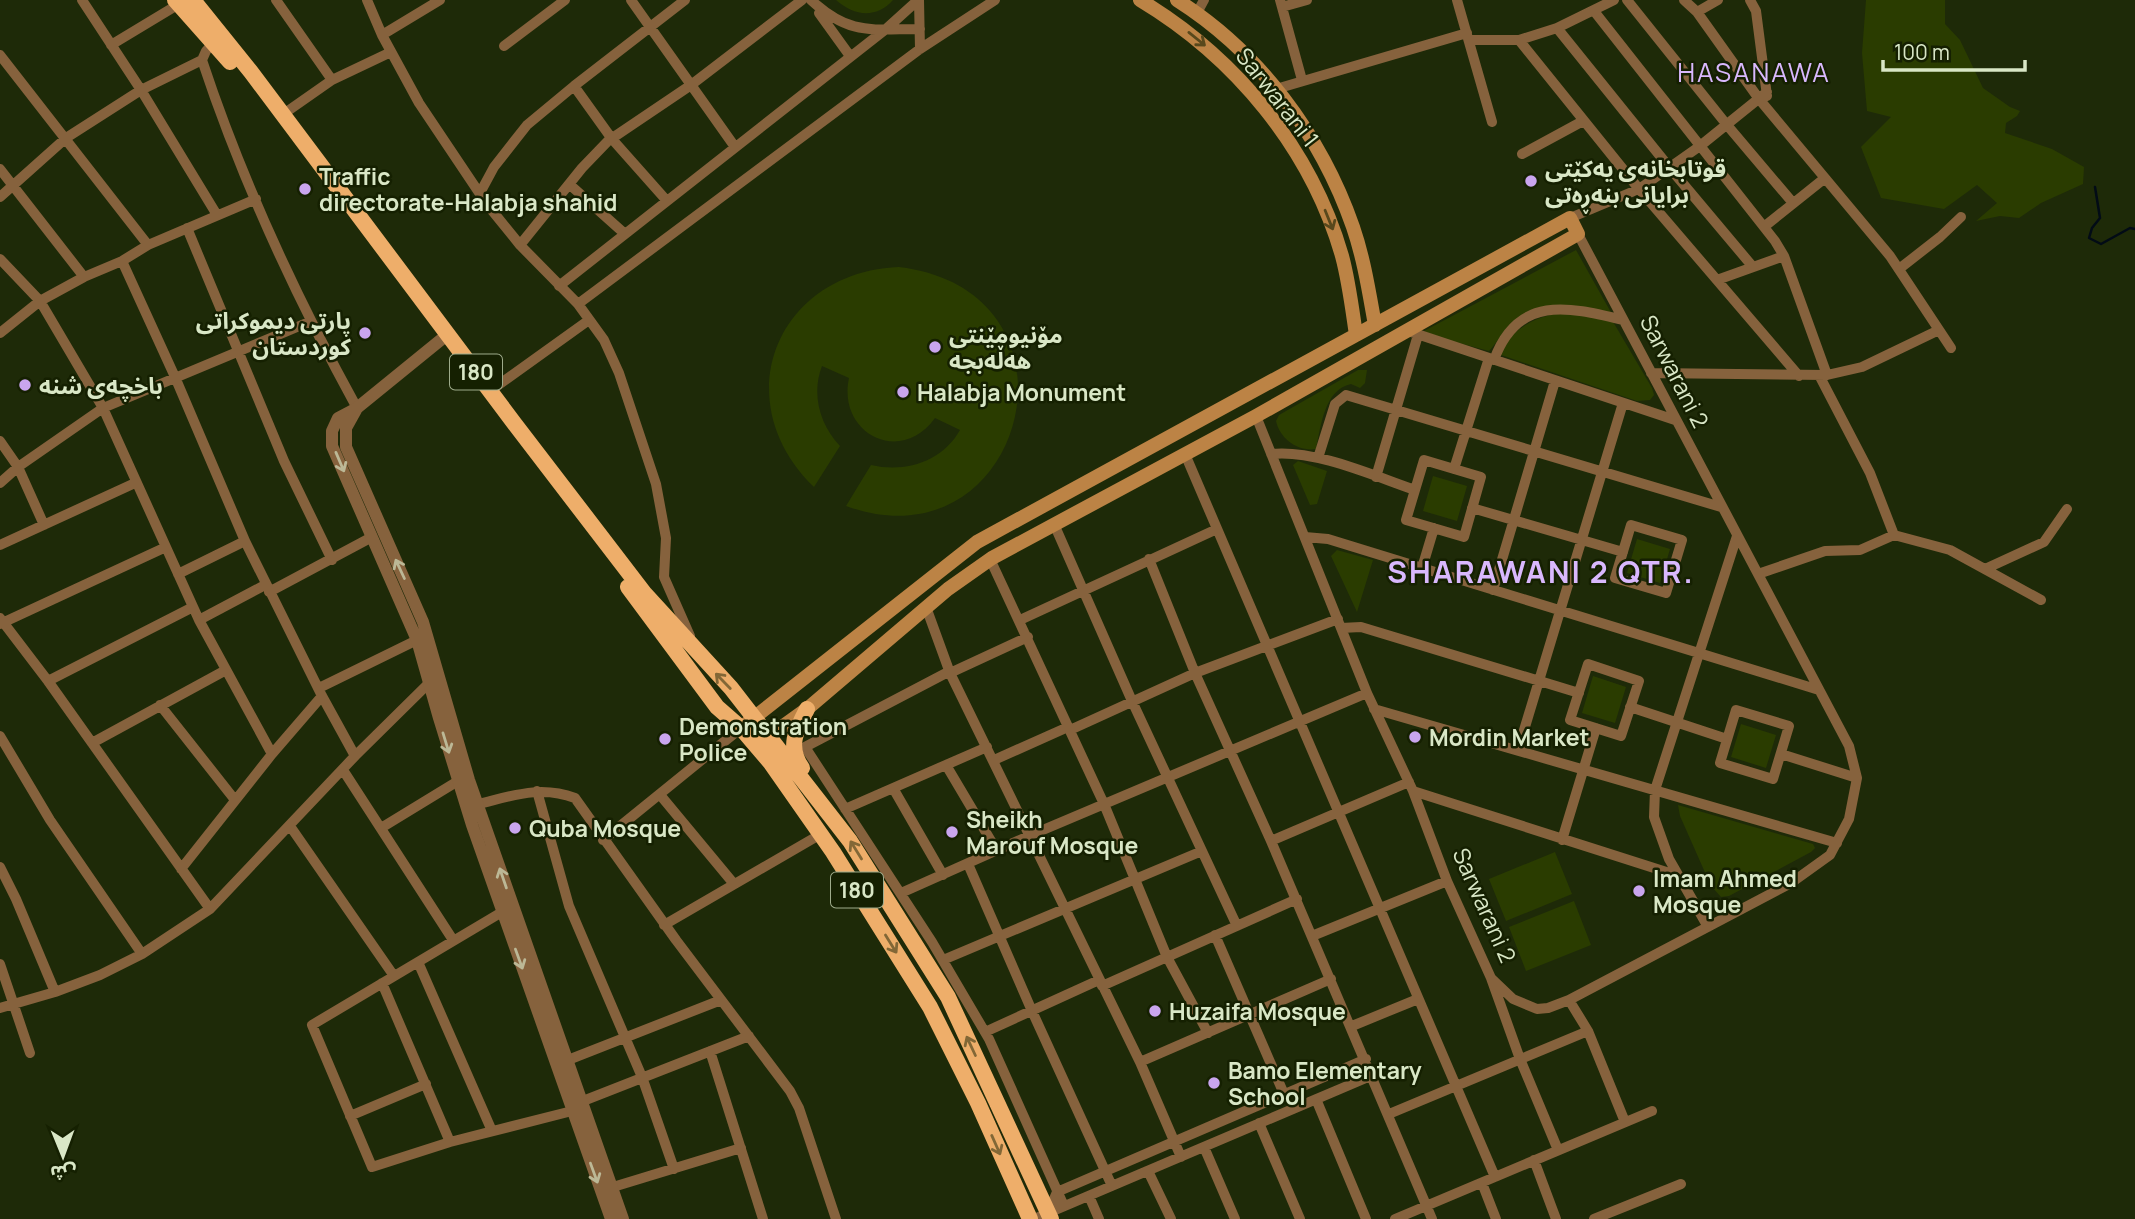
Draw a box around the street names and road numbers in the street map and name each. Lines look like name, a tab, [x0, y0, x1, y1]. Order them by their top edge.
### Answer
street label: Sarwarani 1	[1229, 41, 1327, 153]
street label: Sarwarani 2	[1633, 309, 1717, 433]
road number: 180	[450, 354, 502, 390]
street label: Sarwarani 2	[1446, 843, 1524, 967]
road number: 180	[831, 872, 883, 908]

